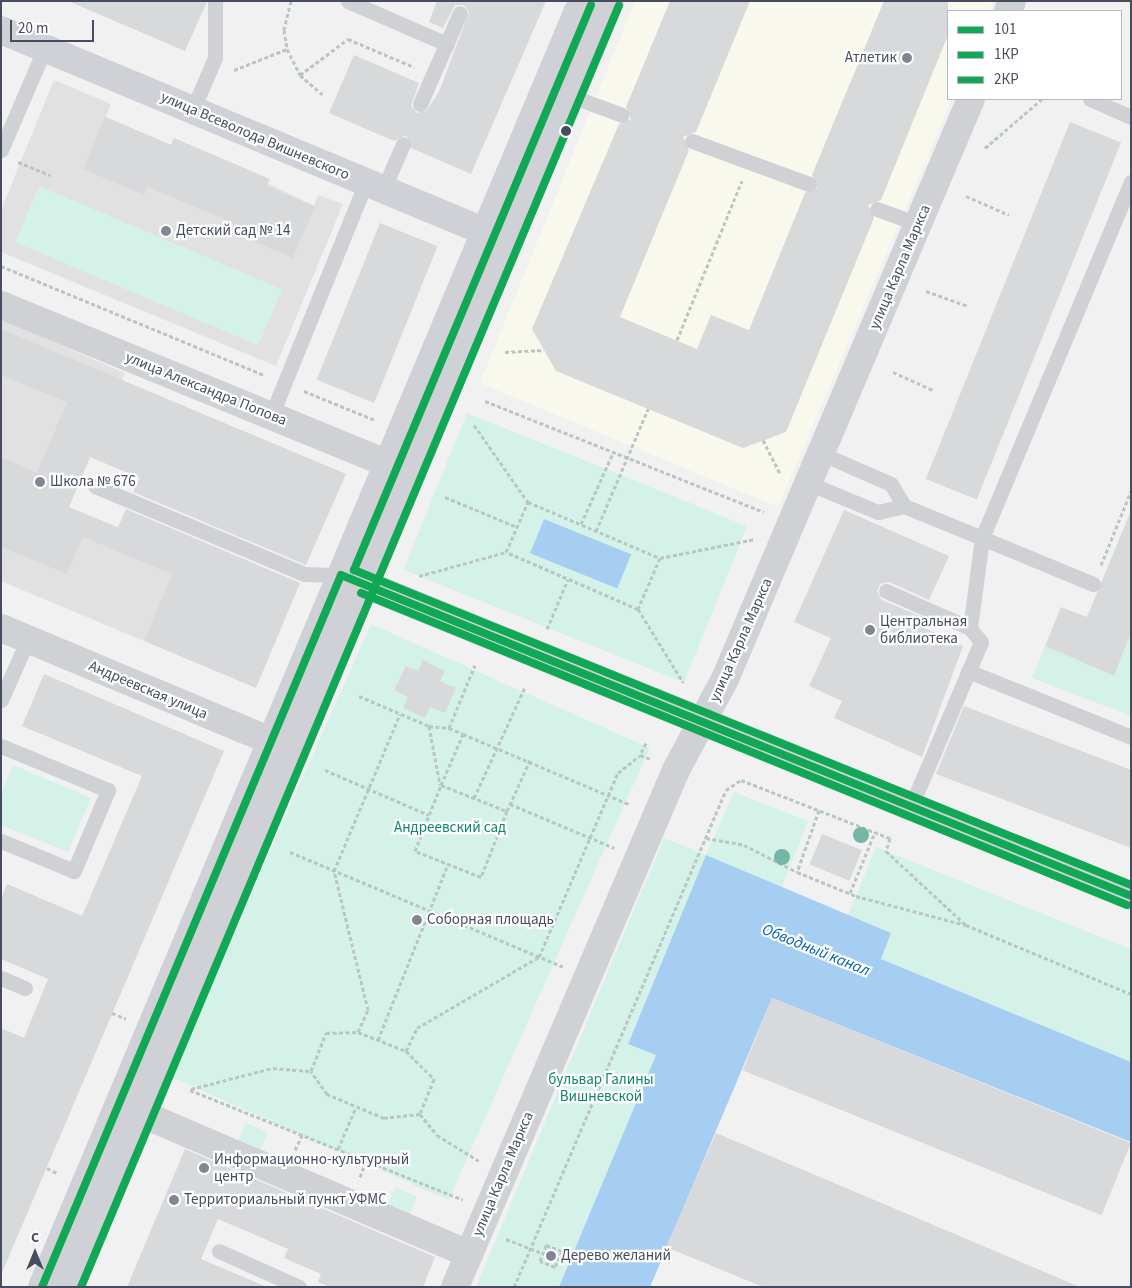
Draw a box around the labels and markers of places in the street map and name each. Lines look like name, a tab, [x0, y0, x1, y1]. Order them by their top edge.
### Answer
place label: Атлетик	[845, 49, 897, 67]
marker: Атлетик	[901, 52, 913, 64]
unlabelled marker	[561, 126, 571, 136]
place label: Детский сад № 14	[176, 222, 290, 240]
marker: Детский сад № 14	[160, 225, 172, 237]
place label: Школа № 676	[50, 473, 136, 491]
marker: Школа № 676	[34, 476, 46, 488]
place label: Центральная библиотека	[880, 612, 967, 647]
marker: Центральная библиотека	[864, 624, 876, 636]
place label: Соборная площадь	[427, 911, 554, 929]
marker: Соборная площадь	[411, 914, 423, 926]
place label: Информационно-культурный центр	[214, 1150, 409, 1185]
marker: Информационно-культурный центр	[198, 1162, 210, 1174]
place label: Территориальный пункт УФМС	[184, 1191, 387, 1209]
marker: Территориальный пункт УФМС	[168, 1194, 180, 1206]
place label: Дерево желаний	[561, 1247, 671, 1265]
marker: Дерево желаний	[545, 1250, 557, 1262]

